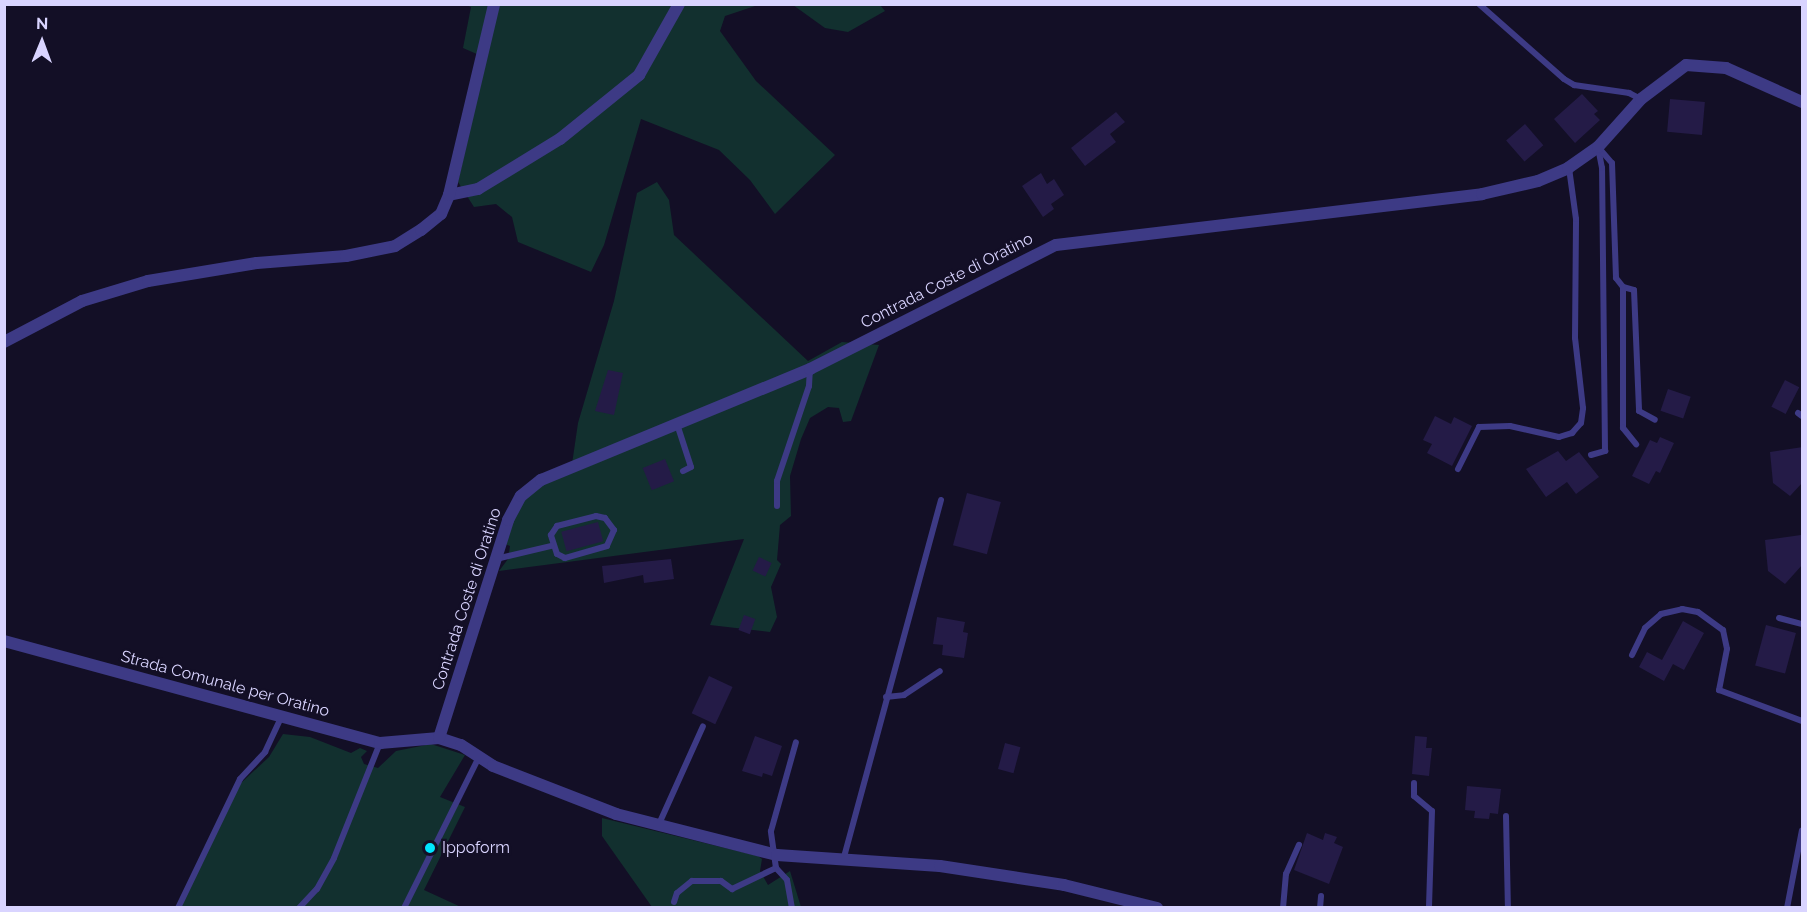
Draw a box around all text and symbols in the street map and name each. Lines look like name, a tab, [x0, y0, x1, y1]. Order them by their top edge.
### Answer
north arrow	[12, 12, 72, 72]
text: N	[36, 14, 49, 33]
street label: Contrada Coste di Oratino	[858, 229, 1036, 333]
street label: Contrada Coste di Oratino	[428, 505, 506, 693]
street label: Strada Comunale per Oratino	[118, 647, 332, 721]
place label: Ippoform	[442, 838, 510, 858]
marker: Ippoform	[423, 841, 437, 855]

